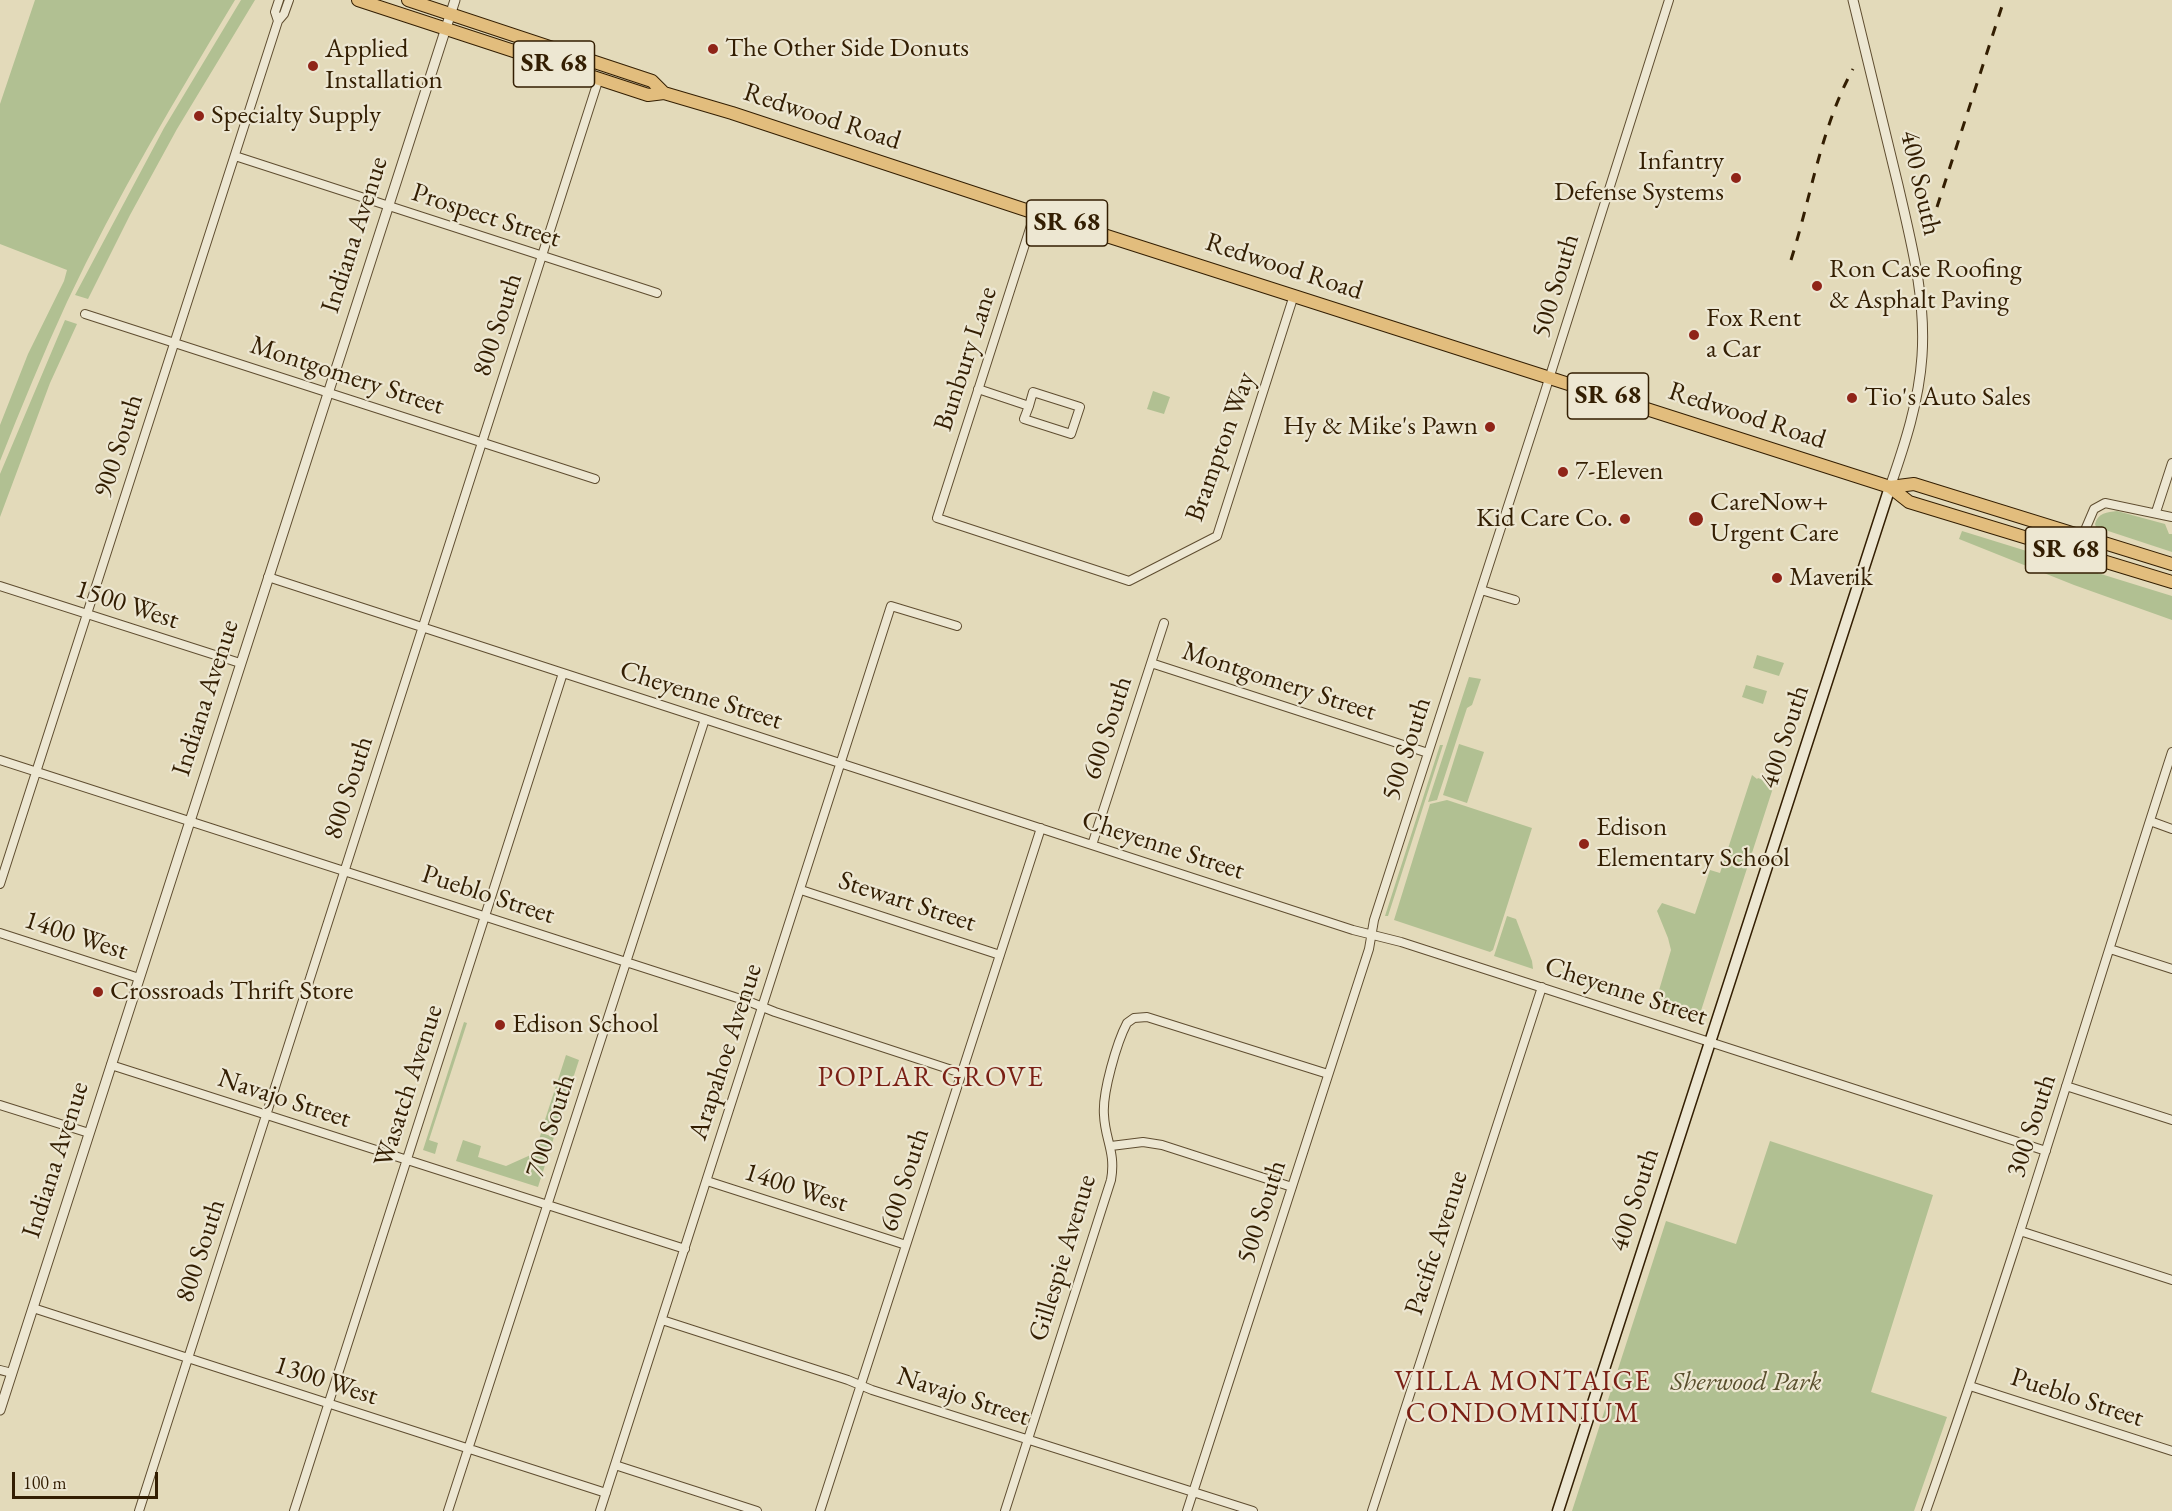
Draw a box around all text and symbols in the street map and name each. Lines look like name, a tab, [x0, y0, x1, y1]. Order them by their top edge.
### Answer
place label: The Other Side Donuts	[725, 33, 969, 65]
place label: Applied Installation	[325, 34, 443, 97]
road number: SR 68	[514, 41, 594, 87]
marker: The Other Side Donuts	[706, 42, 720, 56]
marker: Applied Installation	[306, 59, 320, 73]
street label: Redwood Road	[739, 76, 905, 158]
place label: Specialty Supply	[211, 100, 381, 132]
marker: Specialty Supply	[192, 109, 206, 123]
street label: 400 South	[1892, 127, 1948, 239]
place label: Infantry Defense Systems	[1554, 146, 1724, 209]
street label: Indiana Avenue	[314, 153, 396, 317]
marker: Infantry Defense Systems	[1729, 171, 1743, 185]
street label: Prospect Street	[408, 177, 564, 255]
road number: SR 68	[1026, 200, 1108, 246]
street label: Redwood Road	[1201, 226, 1367, 308]
street label: 500 South	[1525, 230, 1587, 342]
place label: Ron Case Roofing & Asphalt Paving	[1829, 254, 2022, 317]
street label: 800 South	[466, 269, 530, 381]
marker: Ron Case Roofing & Asphalt Paving	[1810, 279, 1824, 293]
street label: Bunbury Lane	[927, 283, 1005, 435]
place label: Fox Rent a Car	[1706, 303, 1801, 366]
marker: Fox Rent a Car	[1687, 328, 1701, 342]
street label: Montgomery Street	[246, 329, 448, 423]
street label: Brampton Way	[1179, 368, 1263, 526]
road number: SR 68	[1568, 373, 1648, 419]
street label: Redwood Road	[1664, 375, 1830, 457]
place label: Tio's Auto Sales	[1864, 382, 2031, 414]
street label: 900 South	[87, 390, 151, 502]
marker: Tio's Auto Sales	[1845, 391, 1859, 405]
place label: Hy & Mike's Pawn	[1283, 411, 1478, 443]
marker: Hy & Mike's Pawn	[1483, 420, 1497, 434]
place label: 7-Eleven	[1575, 456, 1664, 488]
marker: 7-Eleven	[1556, 465, 1570, 479]
place label: CareNow+ Urgent Care	[1710, 487, 1839, 550]
place label: Kid Care Co.	[1476, 503, 1613, 535]
marker: CareNow+ Urgent Care	[1687, 510, 1705, 528]
marker: Kid Care Co.	[1618, 512, 1632, 526]
road number: SR 68	[2026, 527, 2106, 573]
place label: Maverik	[1789, 562, 1873, 594]
marker: Maverik	[1770, 571, 1784, 585]
street label: 1500 West	[71, 573, 183, 637]
street label: Indiana Avenue	[165, 616, 247, 780]
street label: Montgomery Street	[1178, 635, 1380, 729]
street label: Cheyenne Street	[616, 654, 786, 738]
street label: 600 South	[1076, 672, 1140, 784]
street label: 400 South	[1753, 681, 1817, 793]
street label: 500 South	[1375, 693, 1439, 805]
street label: 800 South	[317, 732, 381, 844]
street label: Cheyenne Street	[1078, 804, 1248, 888]
place label: Edison Elementary School	[1596, 812, 1790, 875]
marker: Edison Elementary School	[1577, 837, 1591, 851]
street label: Pueblo Street	[418, 858, 558, 932]
street label: Stewart Street	[834, 865, 980, 939]
street label: 1400 West	[20, 904, 132, 968]
street label: Cheyenne Street	[1541, 950, 1711, 1034]
street label: Arapahoe Avenue	[682, 960, 770, 1144]
place label: Crossroads Thrift Store	[110, 976, 353, 1008]
marker: Crossroads Thrift Store	[91, 985, 105, 999]
street label: Wasatch Avenue	[368, 1001, 450, 1171]
place label: Edison School	[512, 1009, 659, 1041]
marker: Edison School	[493, 1018, 507, 1032]
district label: POPLAR GROVE	[818, 1061, 1044, 1095]
street label: Navajo Street	[214, 1062, 354, 1136]
street label: 700 South	[519, 1070, 583, 1182]
street label: 300 South	[2000, 1070, 2064, 1182]
street label: Indiana Avenue	[15, 1078, 97, 1242]
street label: 600 South	[873, 1124, 937, 1236]
street label: 400 South	[1603, 1144, 1667, 1256]
street label: 1400 West	[740, 1156, 852, 1220]
street label: 500 South	[1230, 1156, 1294, 1268]
street label: Pacific Avenue	[1398, 1167, 1476, 1319]
street label: Gillespie Avenue	[1022, 1171, 1104, 1345]
street label: 800 South	[169, 1195, 233, 1307]
street label: 1300 West	[270, 1349, 382, 1413]
street label: Navajo Street	[893, 1360, 1033, 1434]
street label: Pueblo Street	[2007, 1361, 2147, 1435]
district label: VILLA MONTAIGE CONDOMINIUM	[1394, 1365, 1652, 1431]
park label: Sherwood Park	[1670, 1367, 1822, 1399]
scale bar	[15, 1460, 160, 1498]
text: 100 m	[23, 1471, 67, 1494]

